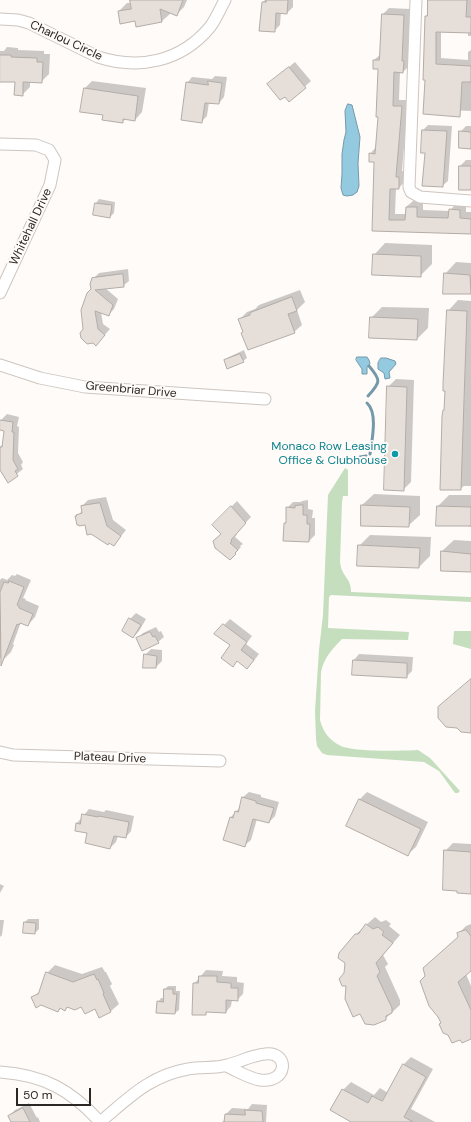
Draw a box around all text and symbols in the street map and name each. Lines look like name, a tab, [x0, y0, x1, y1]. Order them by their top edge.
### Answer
street label: Charlou Circle	[27, 18, 105, 64]
street label: Whitehall Drive	[7, 186, 55, 268]
street label: Greenbriar Drive	[85, 379, 177, 401]
place label: Monaco Row Leasing Office & Clubhouse	[271, 440, 387, 468]
marker: Monaco Row Leasing Office & Clubhouse	[390, 449, 400, 459]
street label: Plateau Drive	[74, 750, 146, 766]
scale bar	[18, 1080, 93, 1106]
text: 50 m	[23, 1087, 52, 1103]

